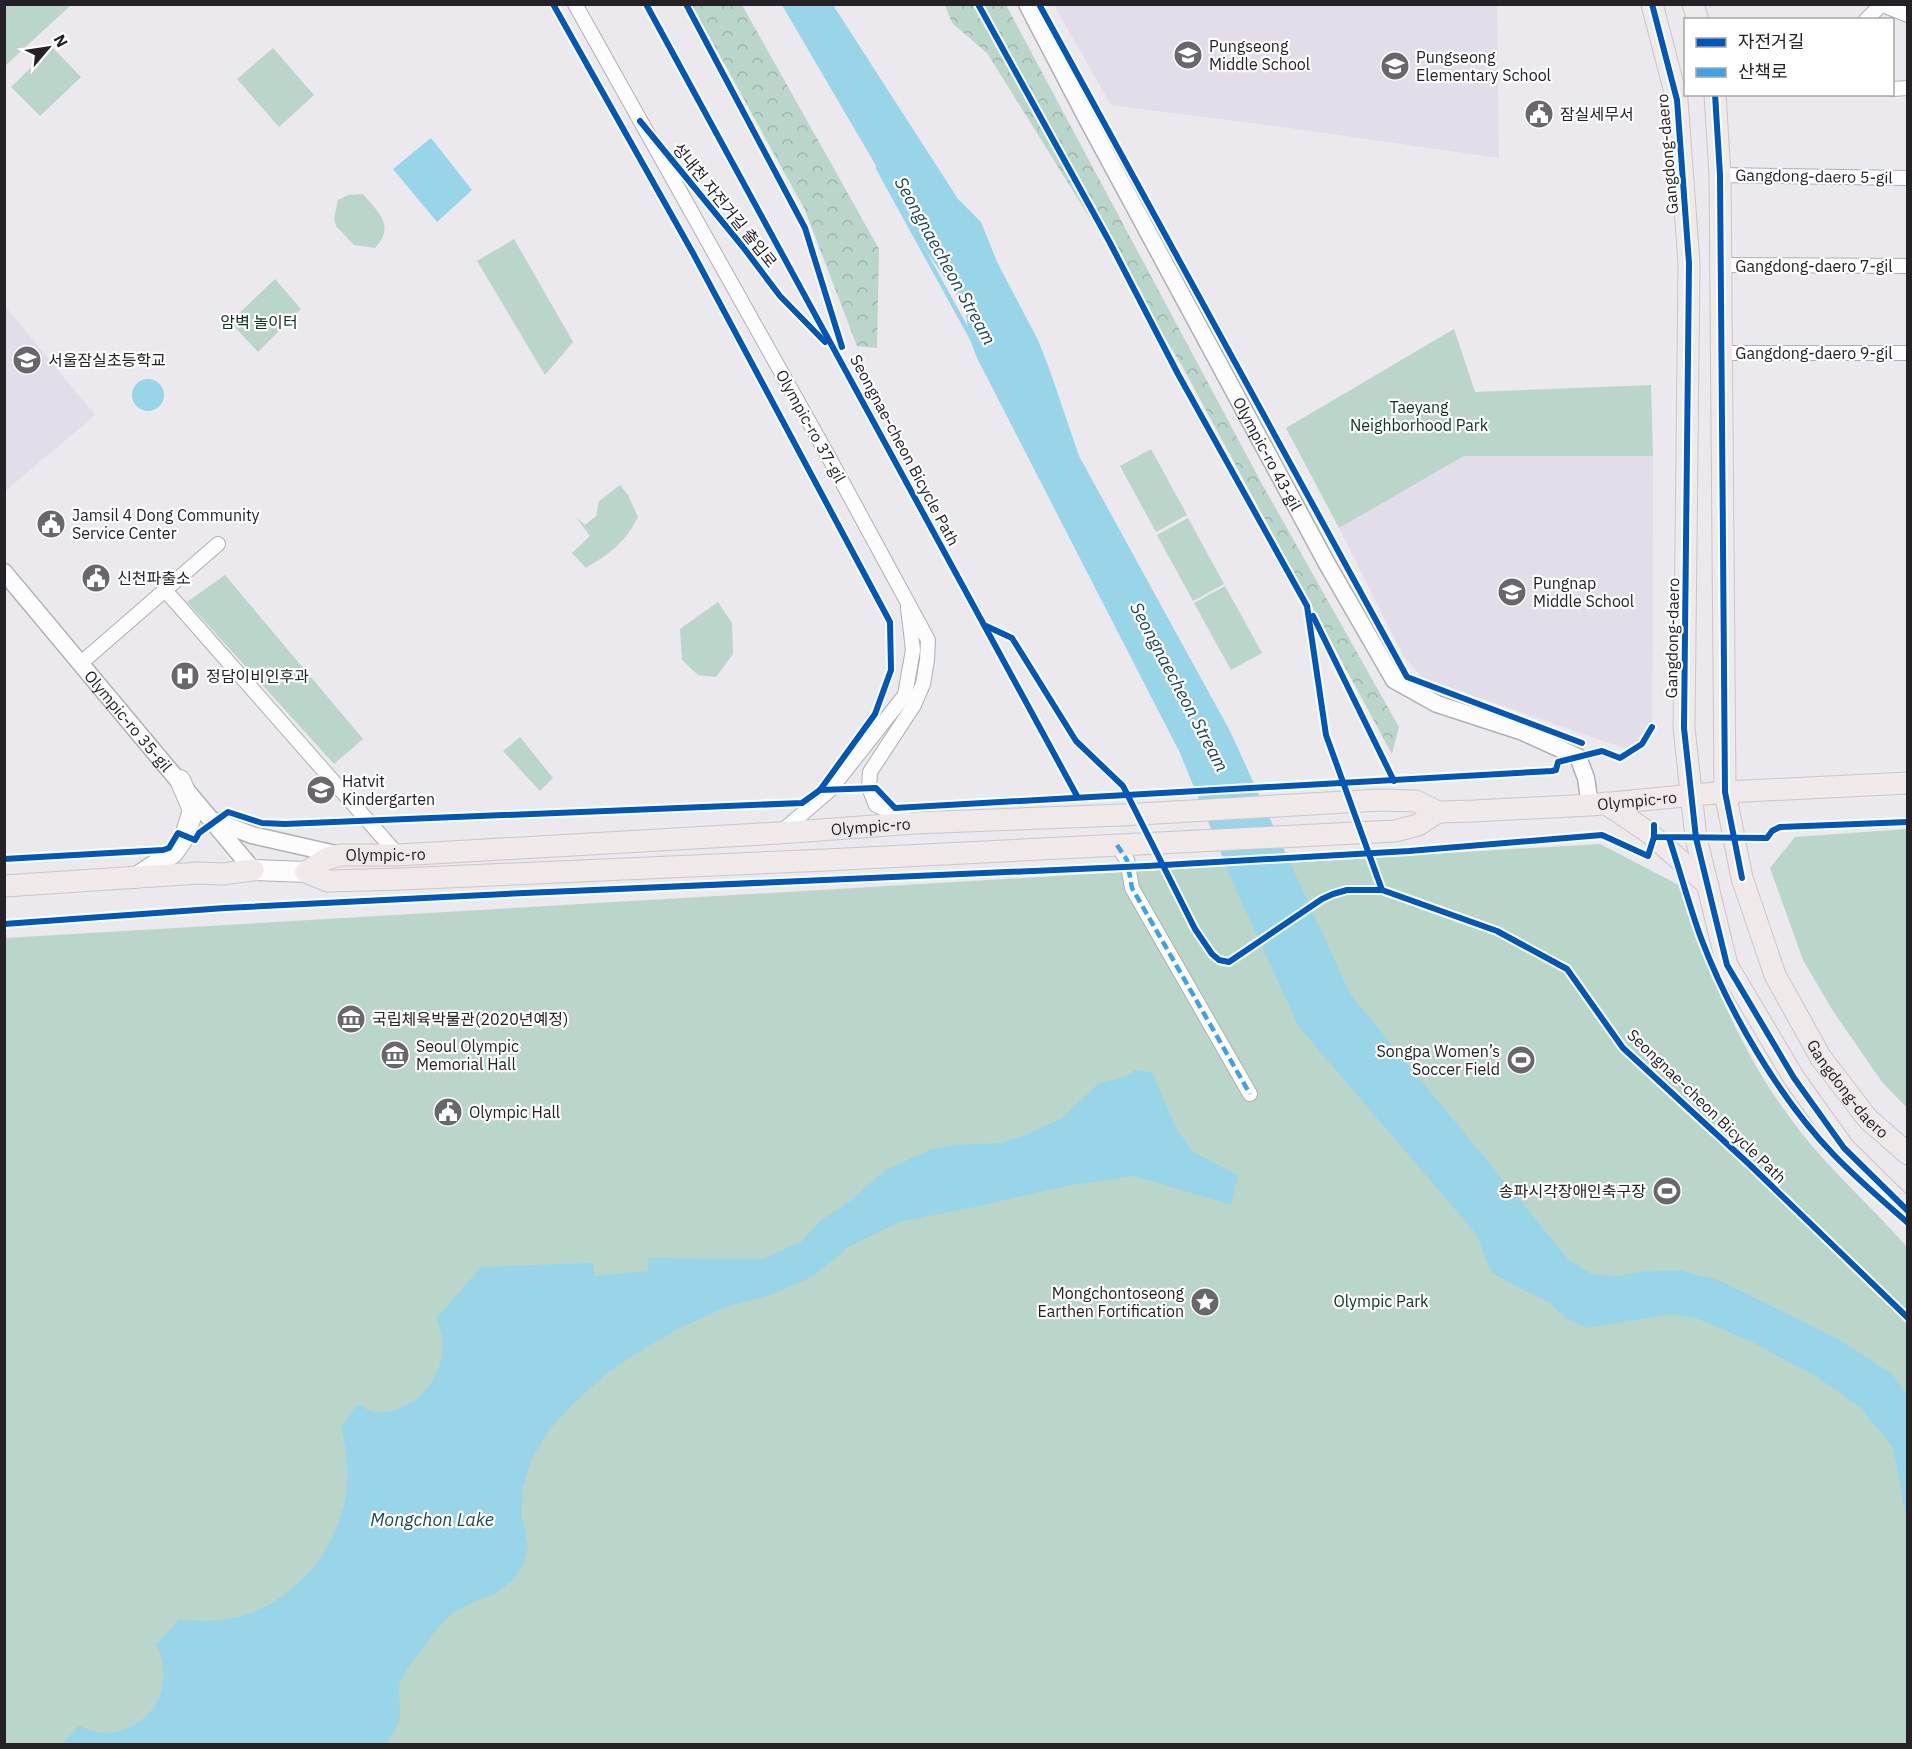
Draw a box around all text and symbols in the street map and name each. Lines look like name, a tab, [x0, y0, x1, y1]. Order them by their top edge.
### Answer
north arrow	[18, 18, 78, 78]
legend	[1684, 18, 1894, 96]
text: 자전거길	[1738, 30, 1804, 53]
text: N	[50, 31, 73, 51]
place label: Pungseong Middle School	[1209, 36, 1310, 74]
school or university icon: Pungseong Middle School	[1172, 39, 1204, 71]
place label: Pungseong Elementary School	[1416, 47, 1551, 85]
school or university icon: Pungseong Elementary School	[1379, 50, 1411, 82]
text: 산책로	[1738, 60, 1788, 83]
street label: Gangdong-daero	[1652, 93, 1682, 215]
public building icon: 잠실세무서	[1523, 98, 1555, 130]
place label: 잠실세무서	[1560, 104, 1634, 124]
street label: 성내천 자전거길 출입로	[669, 139, 782, 272]
street label: Gangdong-daero 5-gil	[1735, 165, 1893, 187]
water label: Seongnaecheon Stream	[890, 173, 1001, 349]
street label: Gangdong-daero 7-gil	[1735, 256, 1893, 276]
park label: 암벽 놀이터	[220, 312, 298, 332]
street label: Gangdong-daero 9-gil	[1735, 343, 1893, 363]
school or university icon: 서울잠실초등학교	[11, 344, 43, 376]
place label: 서울잠실초등학교	[48, 350, 166, 370]
street label: Seongnae-cheon Bicycle Path	[846, 351, 964, 549]
street label: Olympic-ro 37-gil	[772, 366, 850, 486]
street label: Olympic-ro 43-gil	[1229, 393, 1306, 514]
park label: Taeyang Neighborhood Park	[1350, 397, 1489, 435]
place label: Jamsil 4 Dong Community Service Center	[72, 505, 260, 543]
public building icon: Jamsil 4 Dong Community Service Center	[35, 508, 67, 540]
public building icon: 신천파출소	[80, 562, 112, 594]
place label: 신천파출소	[117, 568, 191, 588]
place label: Pungnap Middle School	[1533, 573, 1634, 611]
school or university icon: Pungnap Middle School	[1496, 576, 1528, 608]
street label: Gangdong-daero	[1661, 577, 1683, 699]
water label: Seongnaecheon Stream	[1125, 598, 1234, 775]
hospital icon: 정담이비인후과	[169, 660, 201, 692]
street label: Olympic-ro 35-gil	[80, 666, 177, 776]
place label: 정담이비인후과	[206, 666, 309, 686]
place label: Hatvit Kindergarten	[342, 771, 435, 809]
school or university icon: Hatvit Kindergarten	[305, 774, 337, 806]
street label: Olympic-ro	[1596, 787, 1678, 814]
street label: Olympic-ro	[830, 813, 911, 839]
street label: Olympic-ro	[346, 843, 426, 865]
museum icon: 국립체육박물관(2020년예정)	[335, 1003, 367, 1035]
place label: 국립체육박물관(2020년예정)	[372, 1009, 568, 1029]
street label: Seongnae-cheon Bicycle Path	[1623, 1025, 1791, 1187]
place label: Seoul Olympic Memorial Hall	[416, 1036, 519, 1074]
street label: Gangdong-daero	[1803, 1036, 1893, 1143]
museum icon: Seoul Olympic Memorial Hall	[379, 1039, 411, 1071]
place label: Songpa Women’s Soccer Field	[1377, 1041, 1500, 1079]
sports icon: Songpa Women’s Soccer Field	[1505, 1044, 1537, 1076]
public building icon: Olympic Hall	[432, 1096, 464, 1128]
place label: Olympic Hall	[469, 1102, 560, 1122]
sports icon: 송파시각장애인축구장	[1651, 1175, 1683, 1207]
place label: 송파시각장애인축구장	[1499, 1181, 1646, 1201]
place label: Mongchontoseong Earthen Fortification	[1037, 1283, 1185, 1321]
place icon: Mongchontoseong Earthen Fortification	[1189, 1286, 1221, 1318]
park label: Olympic Park	[1334, 1291, 1429, 1311]
water label: Mongchon Lake	[370, 1508, 494, 1531]

